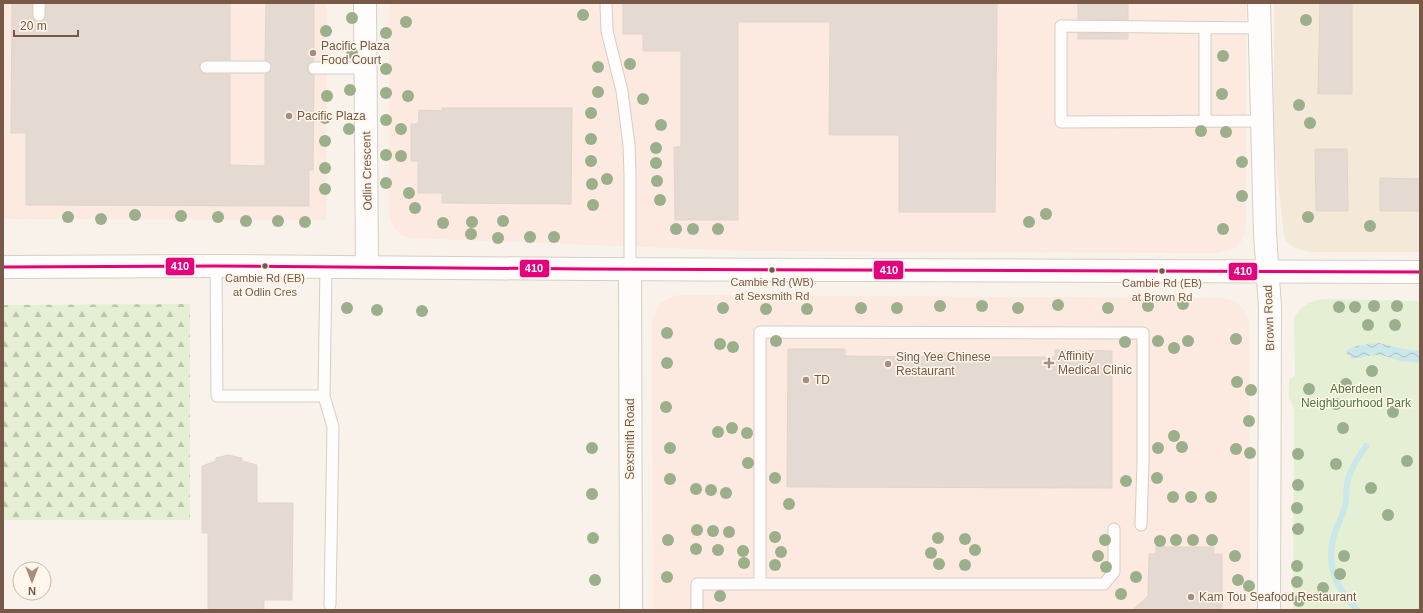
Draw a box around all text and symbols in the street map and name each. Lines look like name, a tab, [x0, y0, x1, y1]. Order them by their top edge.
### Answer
scale bar	[14, 12, 78, 38]
text: 20 m	[20, 19, 47, 33]
place label: Pacific Plaza Food Court	[321, 39, 390, 67]
marker: Pacific Plaza Food Court	[308, 48, 318, 58]
place label: Pacific Plaza	[297, 109, 366, 123]
marker: Pacific Plaza	[284, 111, 294, 121]
street label: Odlin Crescent	[359, 131, 375, 211]
line badge: 410	[165, 257, 195, 276]
line badge: 410	[519, 259, 550, 278]
text: 410	[171, 260, 189, 272]
line badge: 410	[873, 260, 904, 280]
marker: Cambie Rd (EB) at Odlin Cres	[260, 261, 270, 271]
text: 410	[525, 262, 543, 274]
line badge: 410	[1228, 262, 1258, 281]
text: 410	[880, 264, 898, 276]
marker: Cambie Rd (WB) at Sexsmith Rd	[767, 265, 777, 275]
text: 410	[1234, 265, 1252, 277]
marker: Cambie Rd (EB) at Brown Rd	[1157, 266, 1167, 276]
place label: Cambie Rd (EB) at Odlin Cres	[225, 272, 305, 298]
place label: Cambie Rd (WB) at Sexsmith Rd	[730, 276, 814, 302]
place label: Cambie Rd (EB) at Brown Rd	[1122, 277, 1202, 303]
street label: Brown Road	[1261, 285, 1277, 351]
place label: Affinity Medical Clinic	[1058, 349, 1132, 377]
place label: Sing Yee Chinese Restaurant	[896, 350, 991, 378]
marker: Affinity Medical Clinic	[1043, 357, 1055, 369]
marker: Sing Yee Chinese Restaurant	[883, 359, 893, 369]
place label: TD	[814, 373, 830, 387]
marker: TD	[801, 375, 811, 385]
park label: Aberdeen Neighbourhood Park	[1301, 382, 1412, 410]
street label: Sexsmith Road	[623, 398, 637, 480]
north arrow	[12, 561, 52, 601]
text: N	[28, 585, 36, 597]
place label: Kam Tou Seafood Restaurant	[1199, 590, 1357, 604]
marker: Kam Tou Seafood Restaurant	[1186, 592, 1196, 602]

